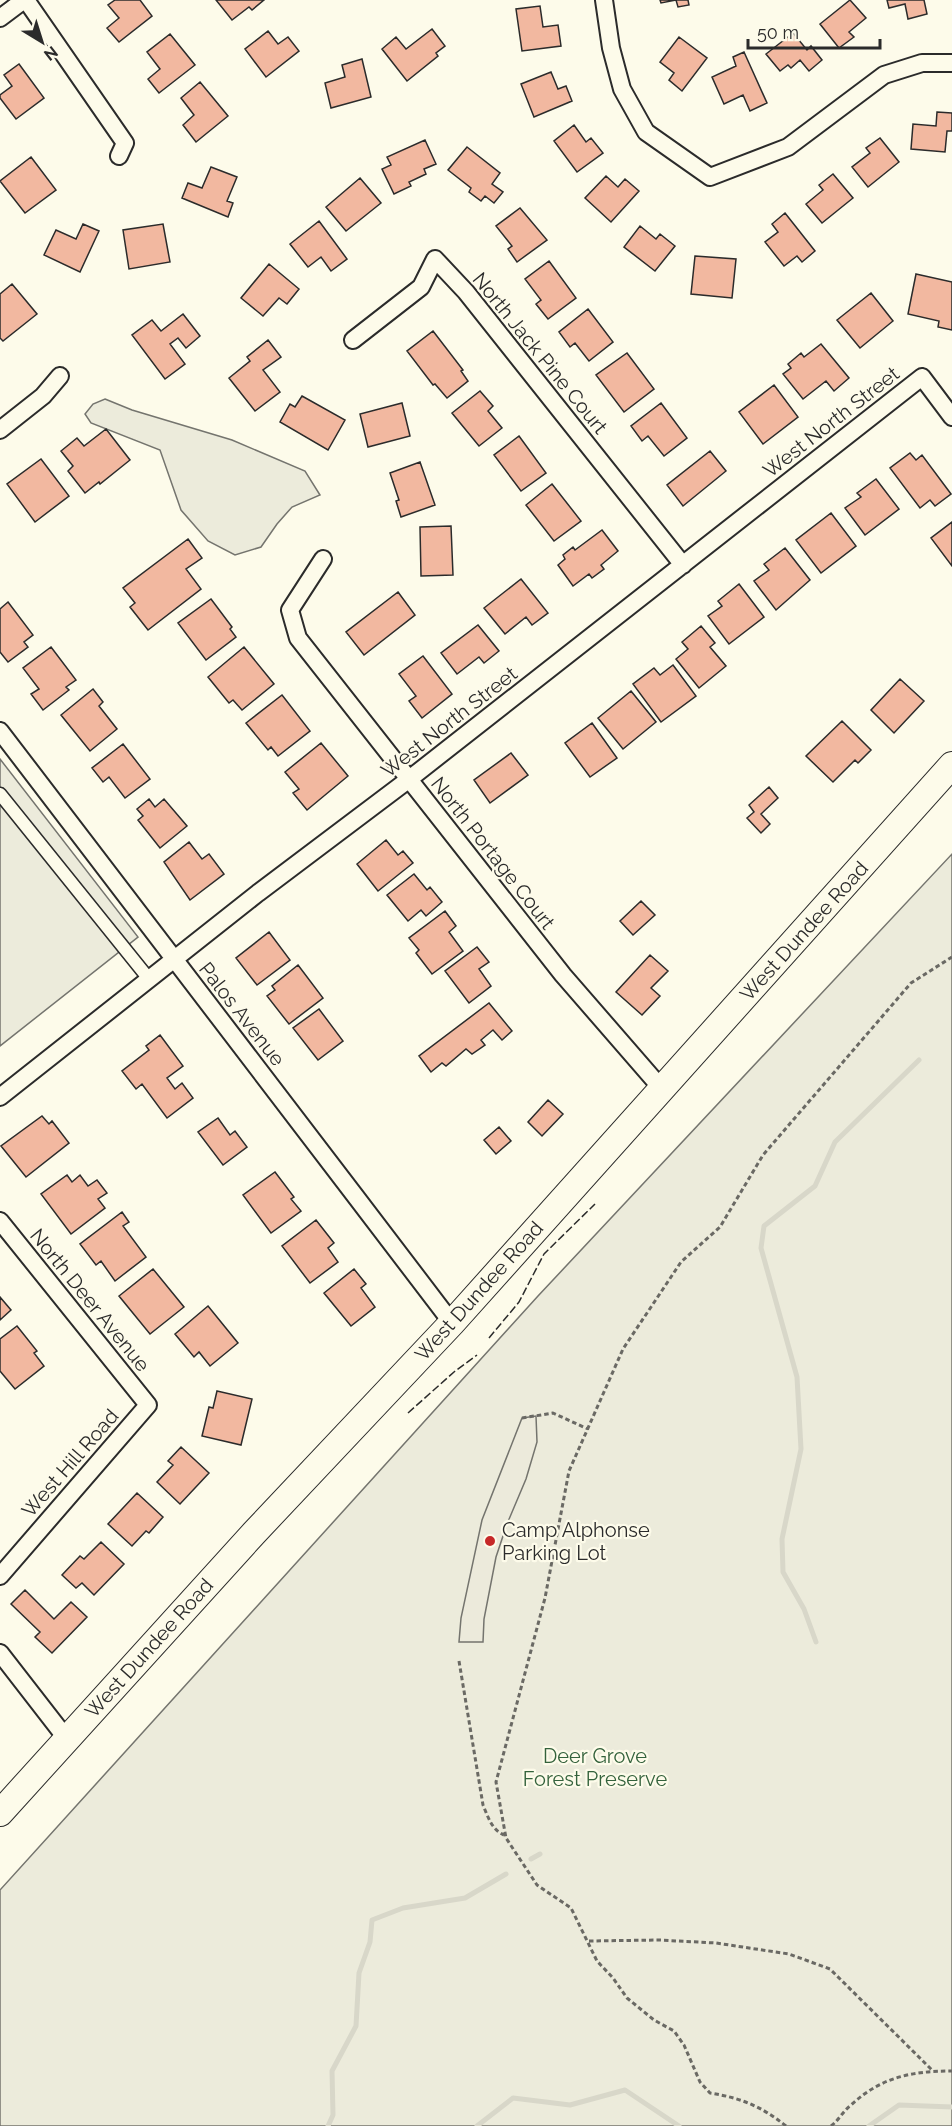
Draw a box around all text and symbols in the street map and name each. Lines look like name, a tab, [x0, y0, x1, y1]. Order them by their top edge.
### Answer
north arrow	[12, 12, 72, 72]
scale bar	[748, 12, 880, 50]
text: 50 m	[757, 22, 799, 43]
text: N	[40, 42, 62, 65]
street label: North Jack Pine Court	[468, 267, 613, 439]
street label: West North Street	[758, 361, 904, 483]
street label: West North Street	[376, 661, 522, 783]
street label: North Portage Court	[426, 772, 560, 934]
street label: West Dundee Road	[735, 856, 873, 1006]
street label: Palos Avenue	[194, 957, 290, 1071]
street label: West Dundee Road	[410, 1216, 548, 1366]
street label: North Deer Avenue	[25, 1224, 155, 1376]
street label: West Hill Road	[17, 1404, 123, 1522]
place label: Camp Alphonse Parking Lot	[502, 1518, 650, 1565]
marker: Camp Alphonse Parking Lot	[483, 1534, 497, 1548]
street label: West Dundee Road	[80, 1573, 218, 1723]
park label: Deer Grove Forest Preserve	[523, 1744, 667, 1791]

